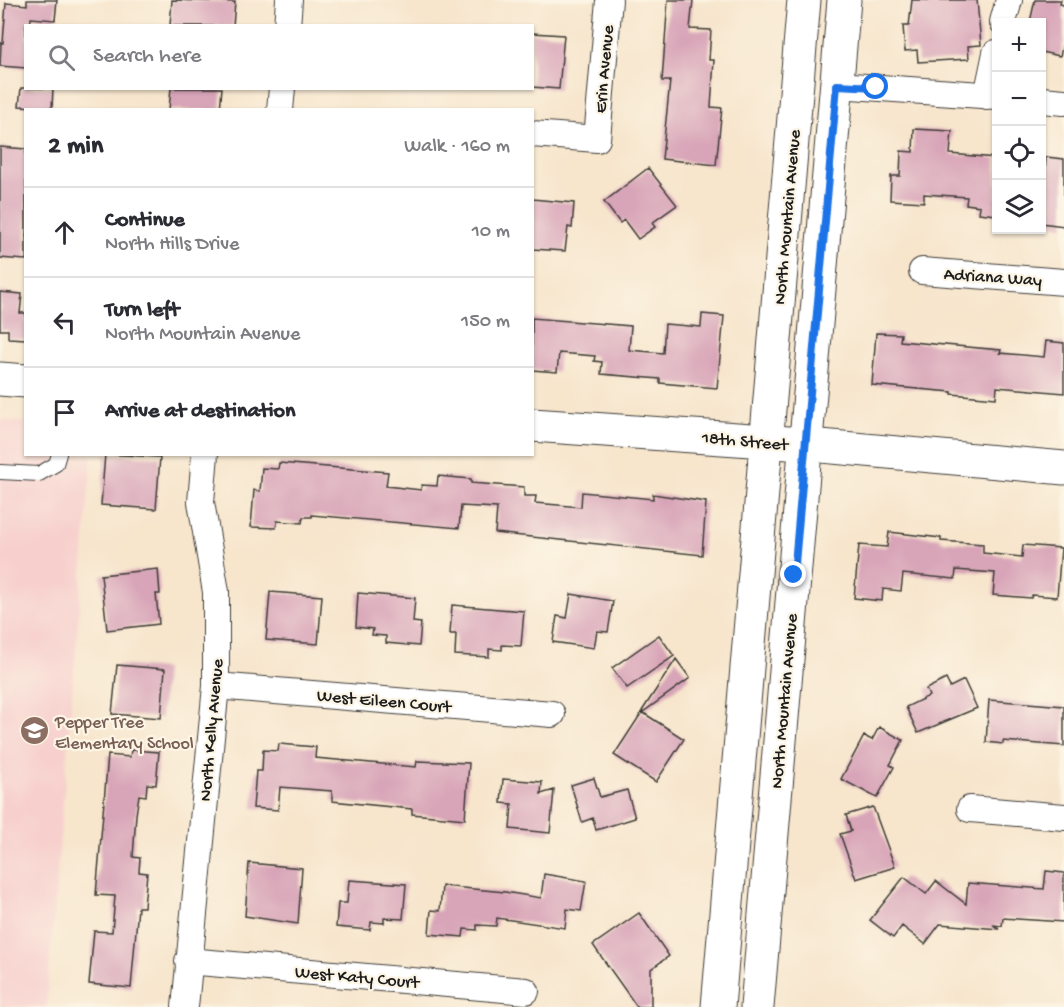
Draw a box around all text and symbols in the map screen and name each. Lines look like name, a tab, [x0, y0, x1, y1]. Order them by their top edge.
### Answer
map controls	[992, 18, 1046, 234]
button: +	[992, 18, 1046, 72]
search box	[24, 24, 534, 90]
street label: Erin Avenue	[591, 24, 620, 114]
icon: search	[45, 41, 78, 74]
text: Search here	[93, 44, 201, 70]
button: −	[992, 72, 1046, 126]
route start	[862, 73, 888, 99]
button: locate	[992, 126, 1046, 180]
street label: North Mountain Avenue	[770, 128, 807, 306]
text: 2 min	[48, 132, 103, 163]
text: Walk · 160 m	[404, 136, 510, 159]
button: layers	[992, 180, 1046, 234]
text: Continue	[105, 208, 185, 234]
icon: ahead	[48, 216, 81, 249]
text: 10 m	[472, 221, 510, 244]
text: North Hills Drive	[105, 234, 239, 257]
street label: Adriana Way	[943, 265, 1043, 292]
text: Turn left	[105, 298, 179, 324]
icon: left	[48, 306, 81, 339]
text: 150 m	[461, 311, 510, 334]
text: North Mountain Avenue	[105, 324, 300, 347]
icon: arrive	[48, 396, 81, 429]
text: Arrive at destination	[105, 399, 295, 425]
street label: 18th Street	[700, 428, 790, 457]
route end	[780, 561, 806, 587]
street label: North Mountain Avenue	[767, 612, 804, 790]
street label: North Kelly Avenue	[196, 657, 229, 802]
street label: West Eileen Court	[316, 686, 453, 719]
place label: Pepper Tree Elementary School	[54, 713, 194, 755]
school or university icon: Pepper Tree Elementary School	[18, 715, 50, 747]
street label: West Katy Court	[294, 963, 421, 995]

